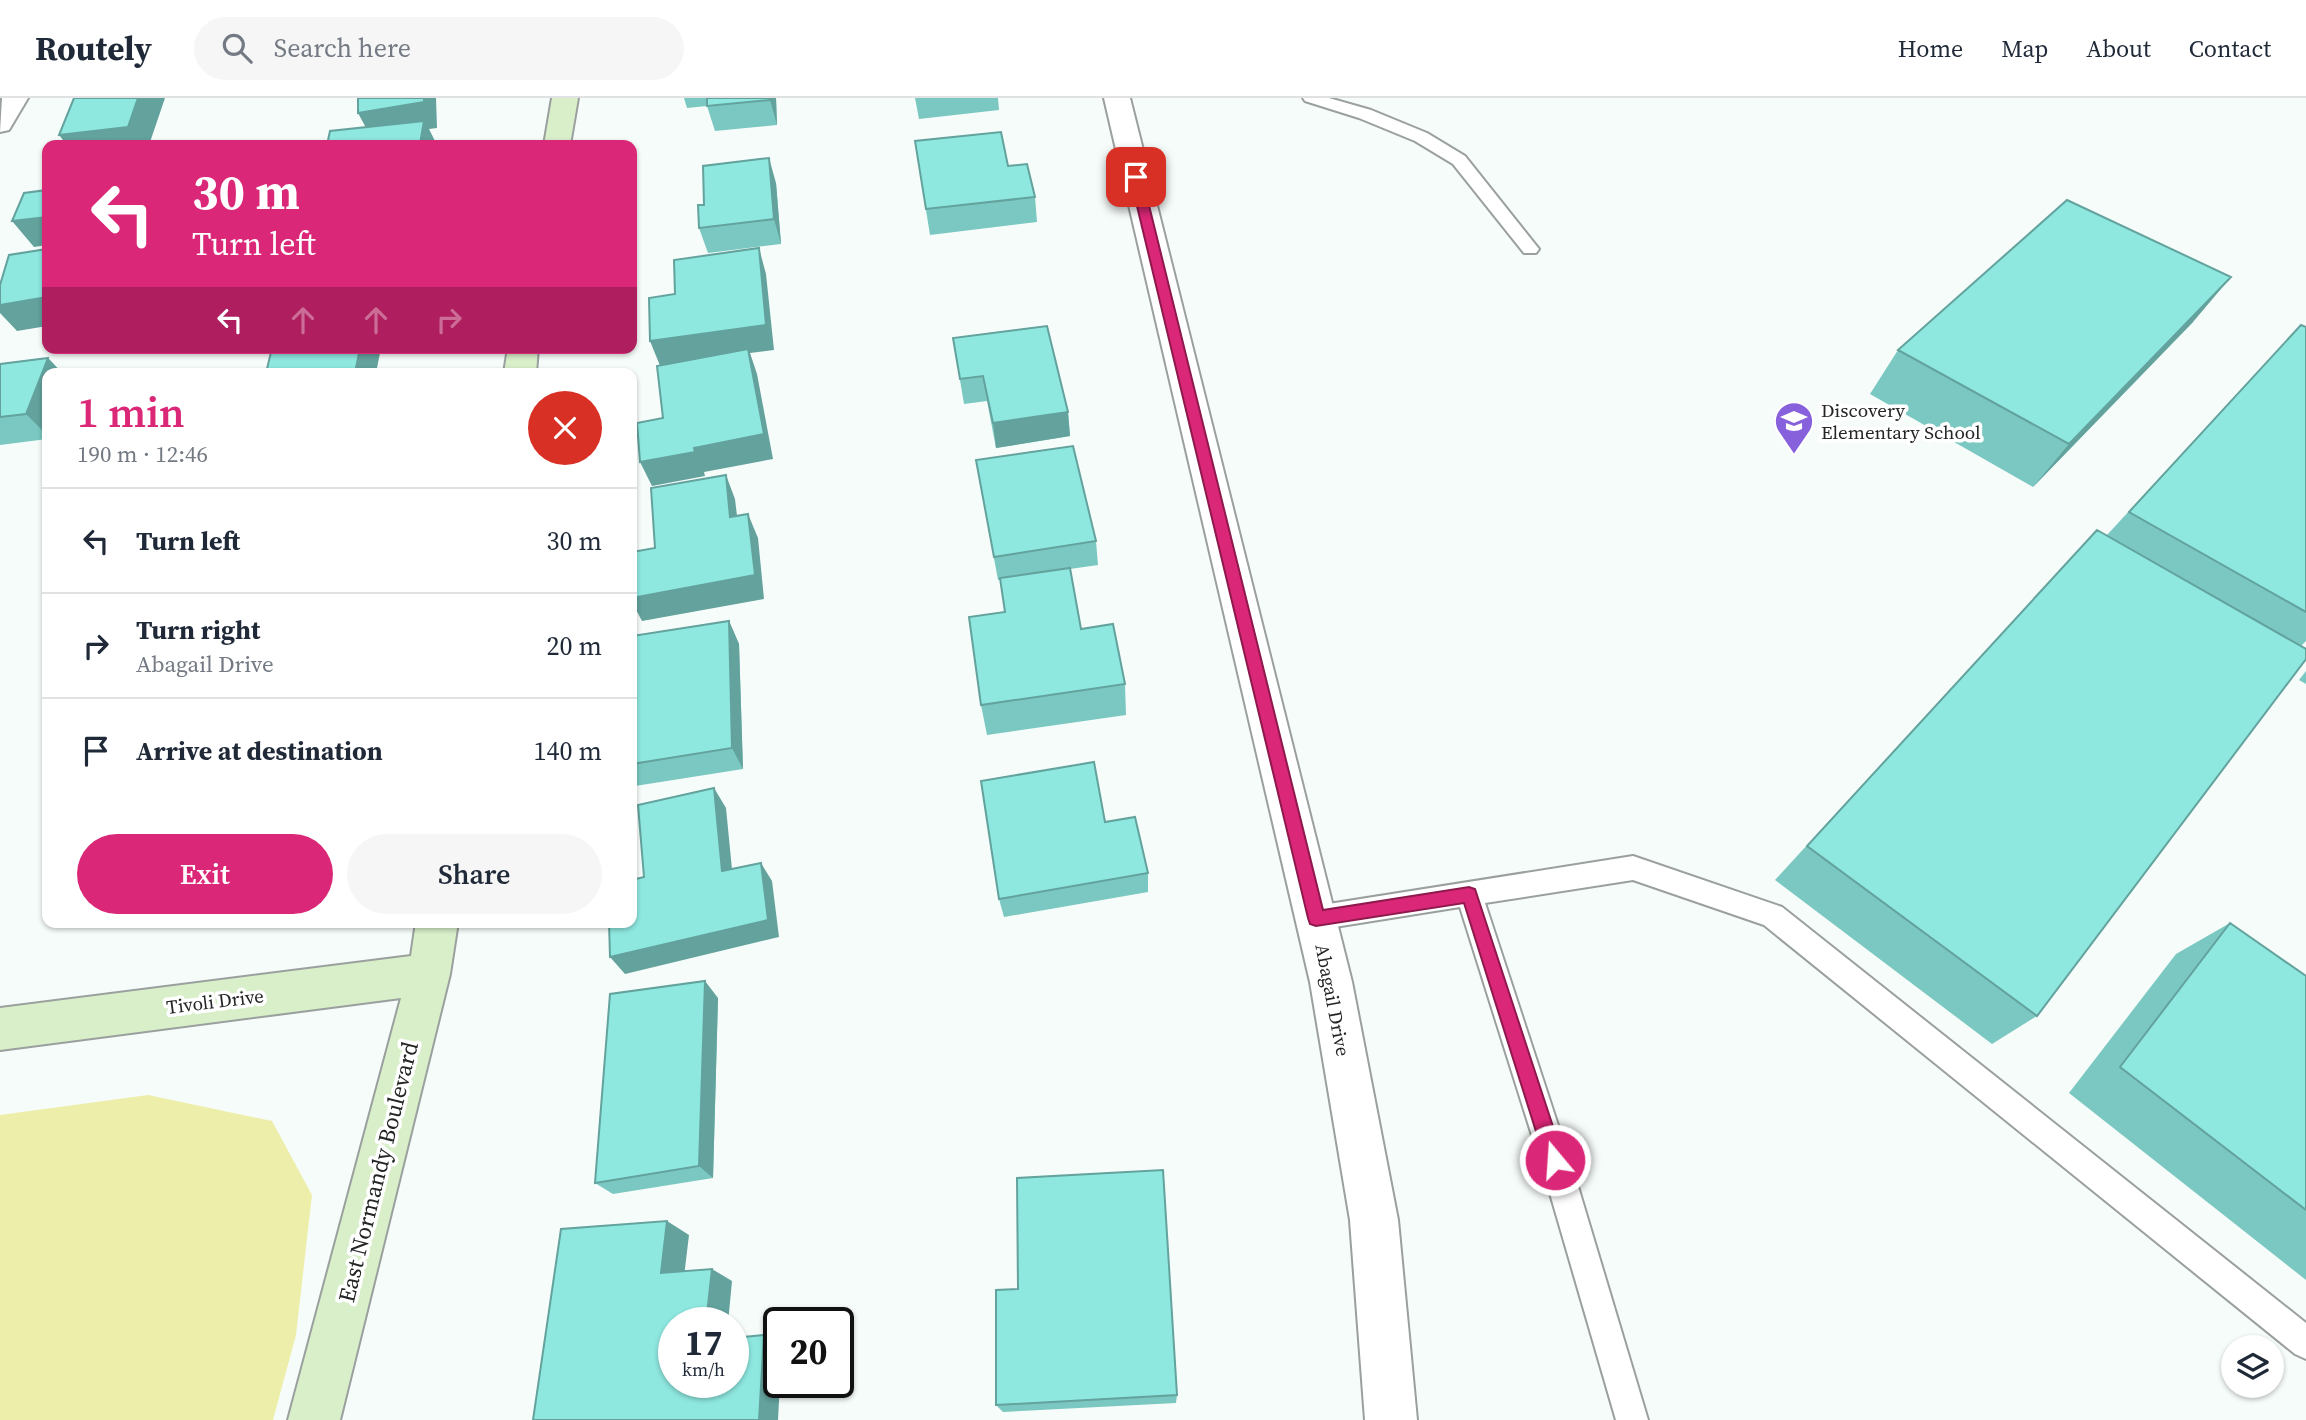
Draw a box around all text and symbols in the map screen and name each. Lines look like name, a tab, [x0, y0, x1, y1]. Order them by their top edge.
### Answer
search box	[194, 17, 684, 80]
text: Routely	[35, 26, 152, 71]
icon: search	[218, 29, 256, 67]
text: Search here	[274, 30, 411, 66]
text: Home	[1898, 32, 1963, 65]
text: Map	[2001, 32, 2048, 65]
text: About	[2086, 32, 2151, 65]
text: Contact	[2189, 32, 2271, 65]
pin	[1106, 147, 1166, 207]
text: 30 m	[192, 158, 300, 225]
icon: arrive	[1117, 158, 1155, 196]
icon: left	[77, 168, 168, 259]
text: Turn left	[192, 222, 316, 266]
icon: left	[211, 301, 249, 339]
icon: ahead	[284, 301, 322, 339]
icon: ahead	[357, 301, 395, 339]
icon: right	[430, 301, 468, 339]
text: 1 min	[77, 383, 185, 441]
button: close	[528, 391, 602, 465]
place label: Discovery Elementary School	[1821, 397, 1981, 445]
school or university icon: Discovery Elementary School	[1773, 400, 1815, 455]
text: 190 m · 12:46	[77, 438, 208, 470]
icon: left	[77, 522, 115, 560]
text: Turn left	[136, 523, 240, 559]
text: 30 m	[547, 523, 602, 559]
text: Turn right	[136, 612, 260, 648]
icon: right	[77, 627, 115, 665]
text: 20 m	[547, 628, 602, 664]
text: Abagail Drive	[136, 648, 274, 680]
icon: arrive	[77, 732, 115, 770]
text: Arrive at destination	[136, 733, 383, 769]
text: 140 m	[534, 733, 602, 769]
button: Exit	[77, 834, 333, 914]
button: Share	[347, 834, 602, 914]
street label: Abagail Drive	[1309, 942, 1357, 1058]
street label: Tivoli Drive	[165, 982, 265, 1020]
street label: East Normandy Boulevard	[330, 1038, 426, 1306]
position arrow	[1518, 1123, 1592, 1197]
speed limit sign: 20	[763, 1307, 854, 1398]
text: 17	[685, 1319, 722, 1367]
map controls	[2221, 1335, 2284, 1398]
button: layers	[2221, 1335, 2284, 1398]
text: km/h	[682, 1357, 725, 1382]

